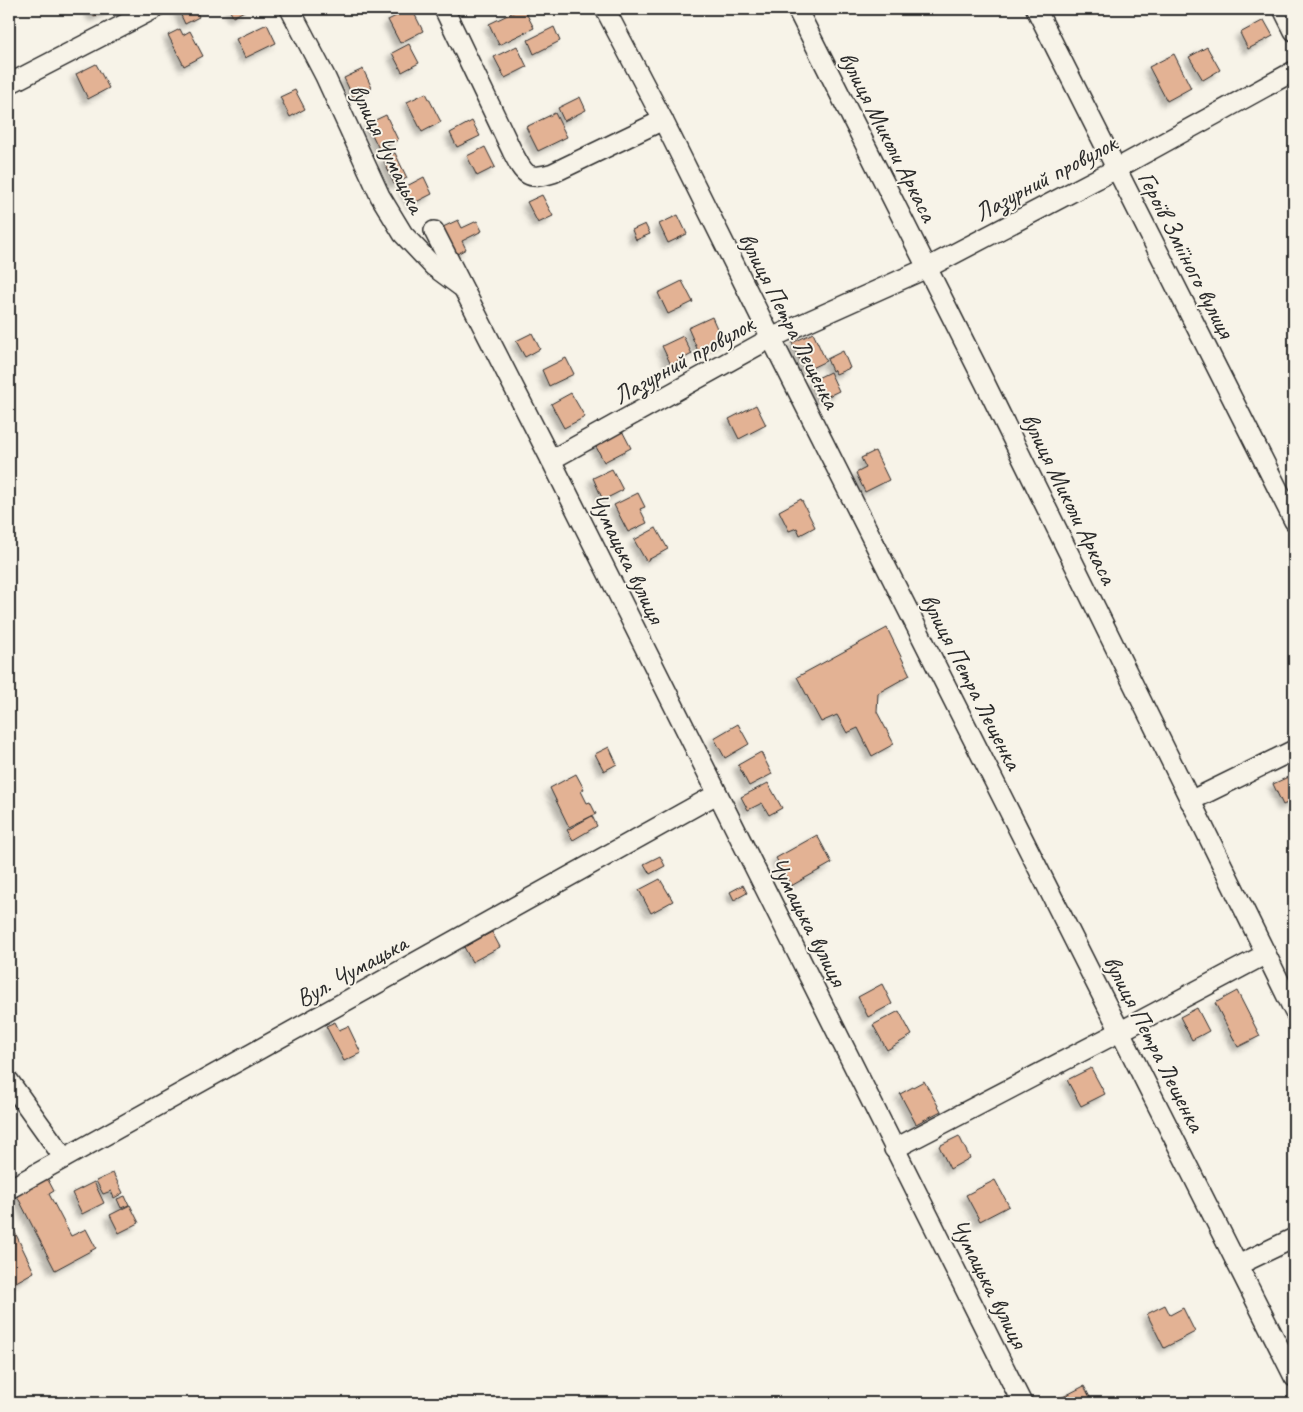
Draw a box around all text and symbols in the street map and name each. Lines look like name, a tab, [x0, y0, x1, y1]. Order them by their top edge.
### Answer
street label: вулиця Миколи Аркаса	[831, 46, 946, 229]
street label: вулиця Чумацька	[342, 78, 433, 221]
street label: Лазурний провулок	[969, 126, 1124, 230]
street label: Героїв Зміїного вулиця	[1130, 166, 1243, 345]
street label: вулиця Петра Лещенка	[731, 227, 848, 416]
street label: Лазурний провулок	[607, 307, 762, 413]
street label: вулиця Миколи Аркаса	[1014, 407, 1125, 591]
street label: Чумацька вулиця	[582, 488, 673, 631]
street label: вулиця Петра Лещенка	[913, 588, 1030, 777]
street label: Чумацька вулиця	[762, 851, 855, 994]
street label: Вул. Чумацька	[290, 926, 415, 1015]
street label: вулиця Петра Лещенка	[1096, 950, 1213, 1139]
street label: Чумацька вулиця	[943, 1213, 1036, 1356]

